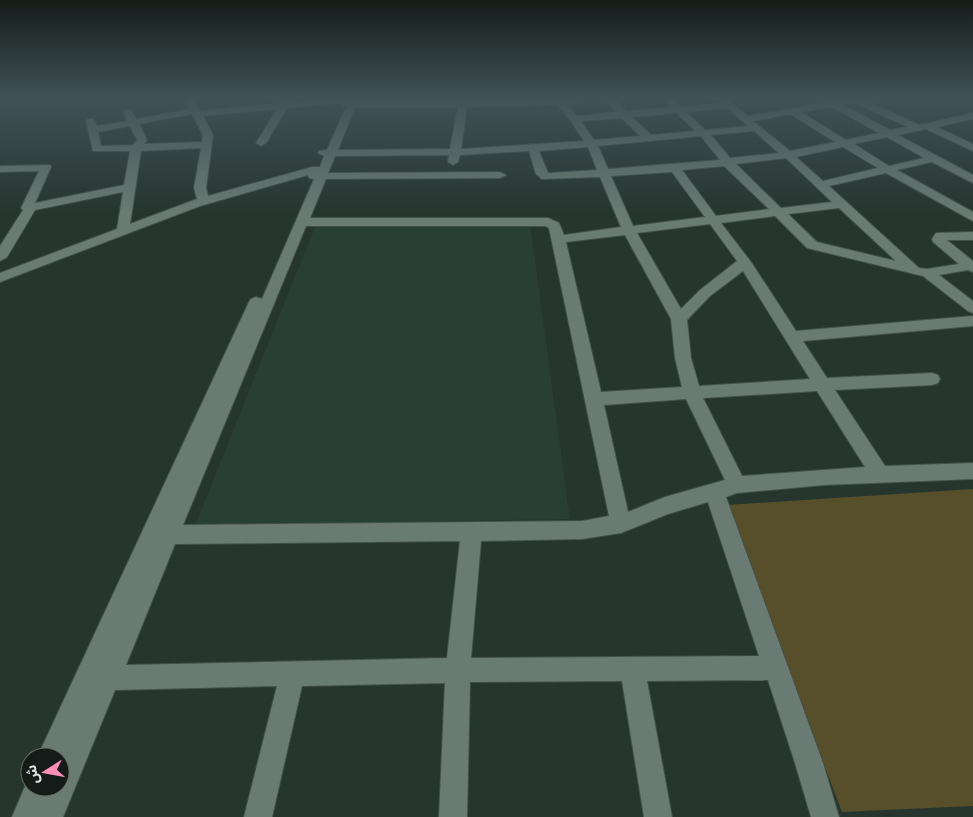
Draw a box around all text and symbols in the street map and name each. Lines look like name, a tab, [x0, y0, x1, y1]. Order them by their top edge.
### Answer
north arrow	[20, 747, 70, 797]
text: ش	[23, 764, 42, 785]

